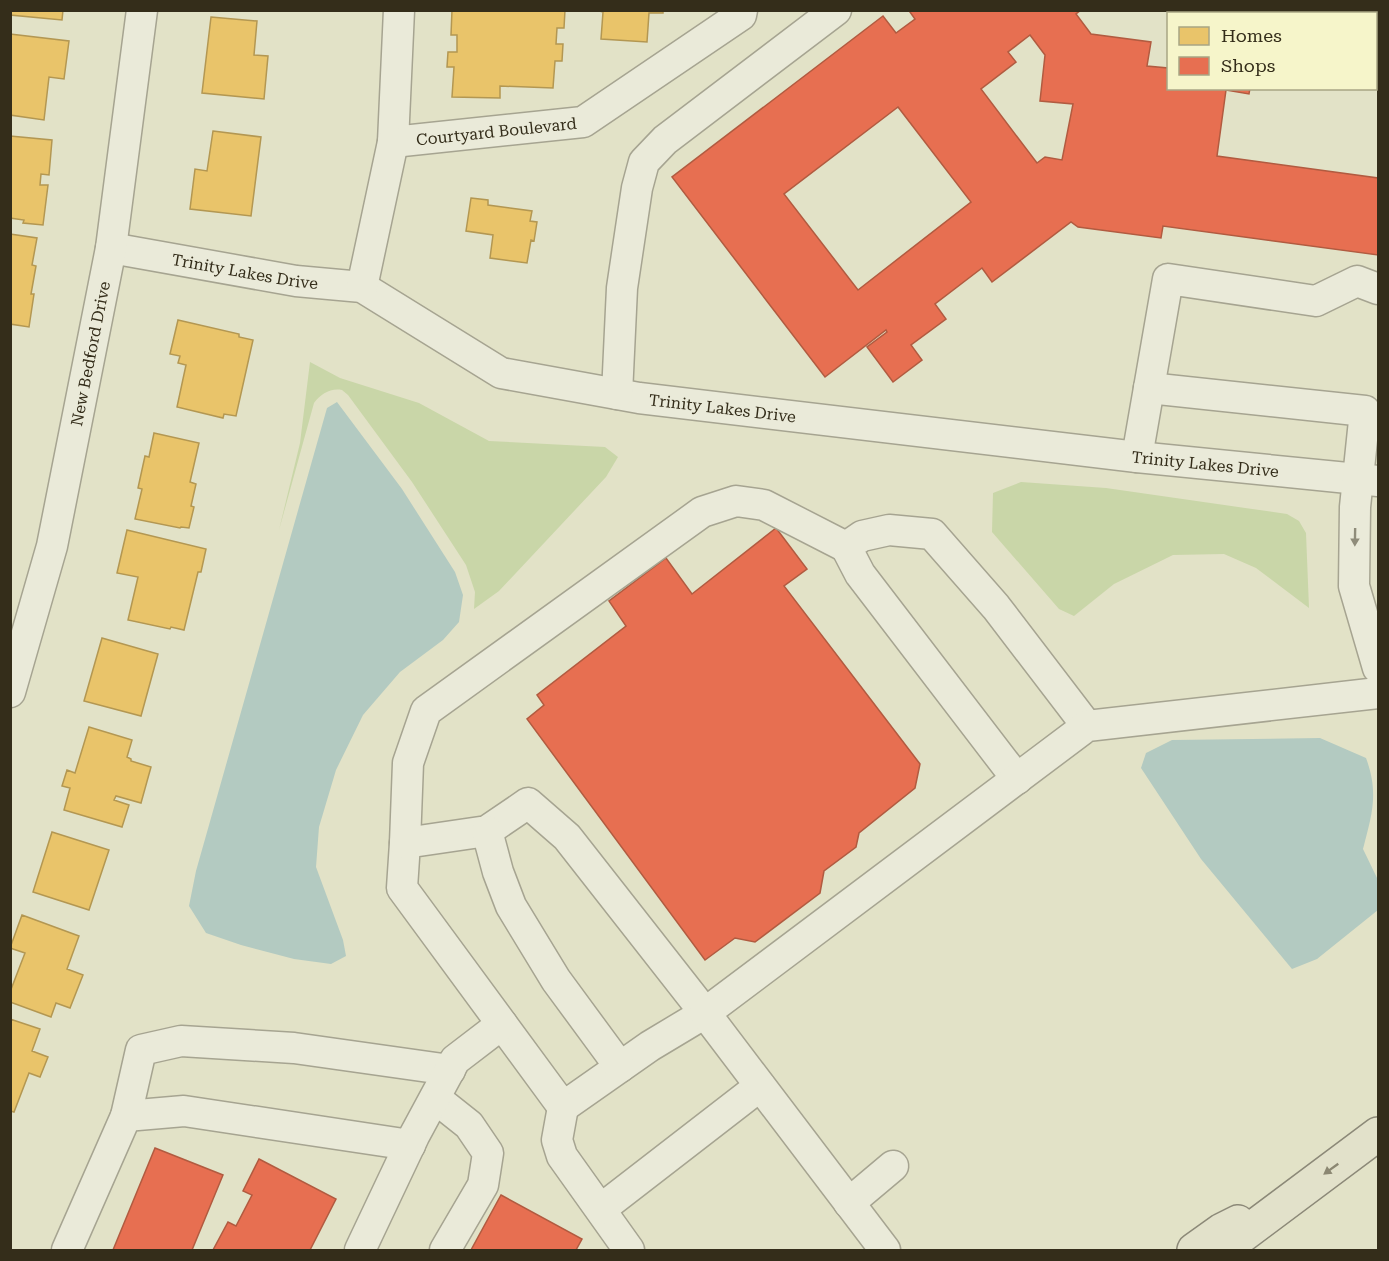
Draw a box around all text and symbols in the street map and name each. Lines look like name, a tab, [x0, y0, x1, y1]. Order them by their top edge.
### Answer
legend	[1167, 12, 1377, 90]
text: Homes	[1221, 25, 1282, 46]
text: Shops	[1221, 55, 1275, 76]
street label: Courtyard Boulevard	[415, 114, 578, 150]
street label: Trinity Lakes Drive	[170, 250, 319, 293]
street label: New Bedford Drive	[67, 280, 114, 428]
street label: Trinity Lakes Drive	[648, 390, 797, 427]
street label: Trinity Lakes Drive	[1130, 447, 1280, 481]
one-way arrow	[1350, 528, 1360, 547]
one-way arrow	[1324, 1162, 1339, 1174]

